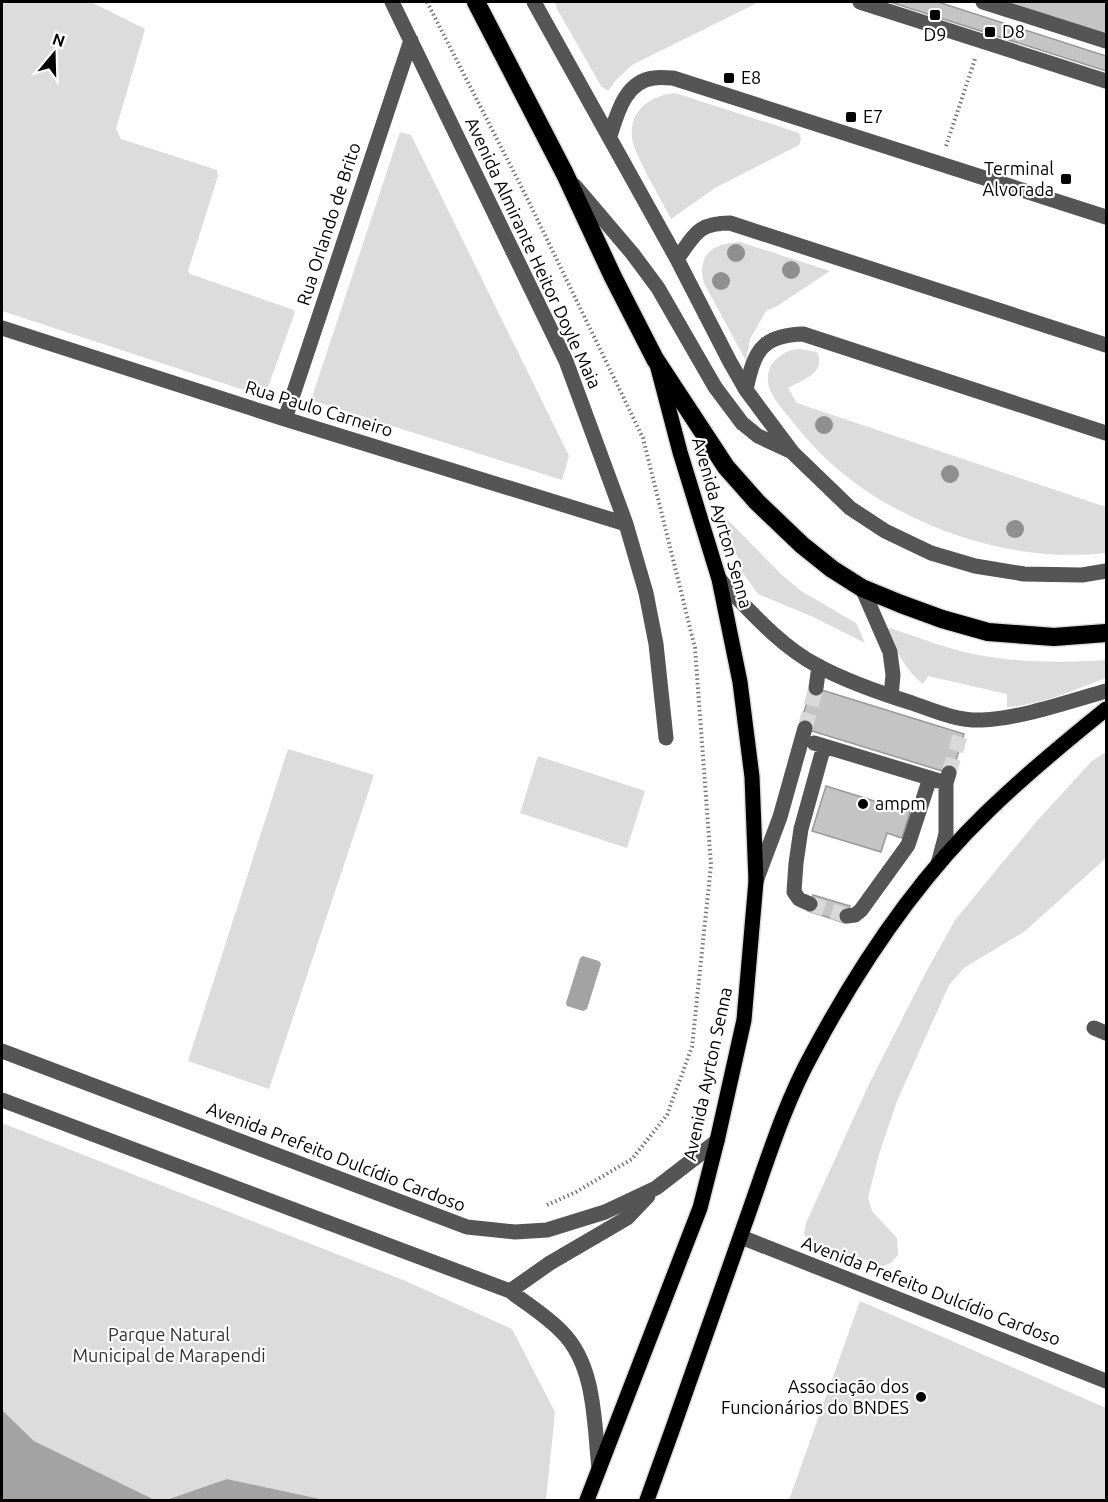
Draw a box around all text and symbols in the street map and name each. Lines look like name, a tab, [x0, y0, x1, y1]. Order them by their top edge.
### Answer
marker: D9	[928, 8, 942, 22]
place label: D8	[1002, 21, 1025, 41]
north arrow	[24, 24, 84, 84]
place label: D9	[924, 24, 946, 44]
marker: D8	[983, 25, 997, 39]
text: N	[50, 29, 67, 50]
place label: E8	[741, 67, 761, 87]
marker: E8	[722, 71, 736, 85]
place label: E7	[863, 106, 883, 126]
marker: E7	[844, 110, 858, 124]
street label: Avenida Almirante Heitor Doyle Maia	[462, 114, 606, 391]
street label: Rua Orlando de Brito	[292, 140, 364, 308]
place label: Terminal Alvorada	[982, 158, 1054, 199]
marker: Terminal Alvorada	[1059, 172, 1073, 186]
street label: Rua Paulo Carneiro	[243, 376, 396, 440]
street label: Avenida Ayrton Senna	[689, 435, 757, 611]
place label: ampm	[875, 793, 926, 813]
marker: ampm	[856, 797, 870, 811]
street label: Avenida Ayrton Senna	[679, 985, 735, 1162]
street label: Avenida Prefeito Dulcídio Cardoso	[204, 1097, 469, 1215]
street label: Avenida Prefeito Dulcídio Cardoso	[799, 1231, 1064, 1349]
park label: Parque Natural Municipal de Marapendi	[72, 1324, 266, 1365]
place label: Associação dos Funcionários do BNDES	[721, 1376, 909, 1417]
marker: Associação dos Funcionários do BNDES	[914, 1390, 928, 1404]

